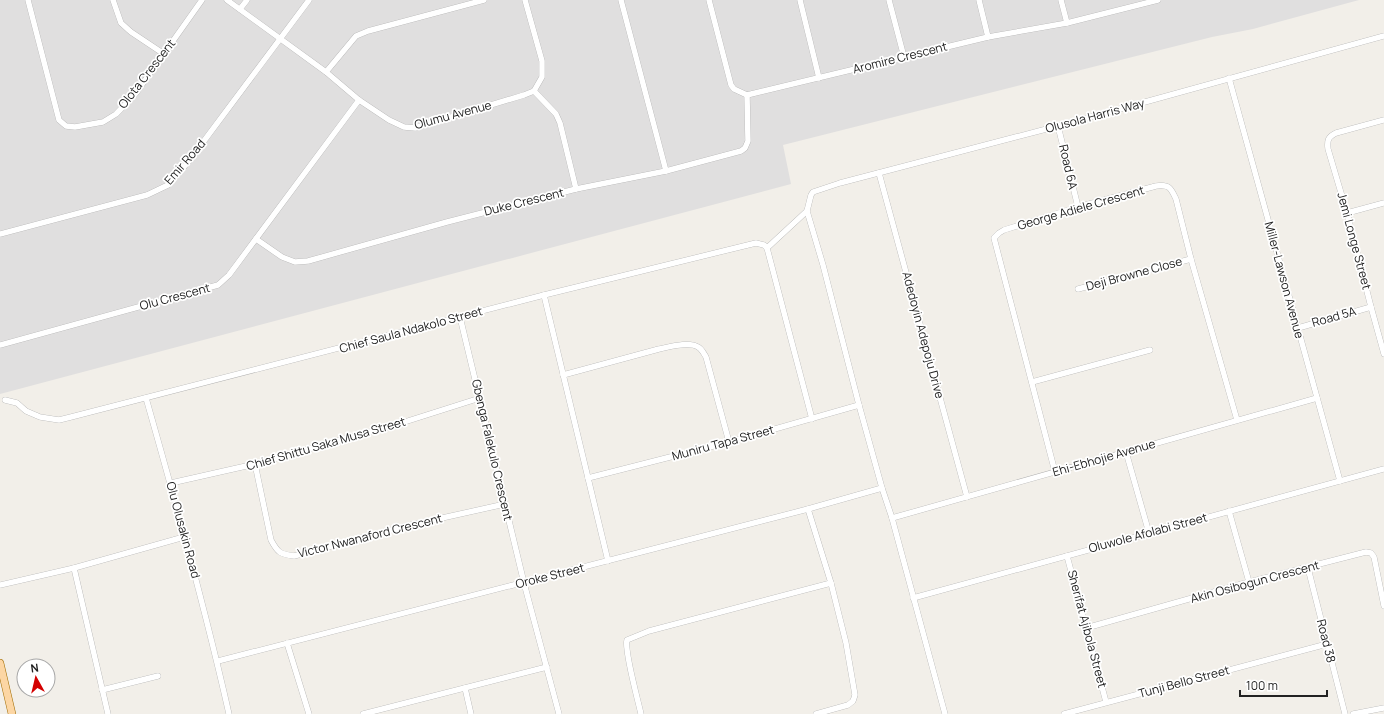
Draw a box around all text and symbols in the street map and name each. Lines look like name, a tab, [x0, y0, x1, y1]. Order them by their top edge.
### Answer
street label: Olota Crescent	[114, 35, 179, 112]
street label: Aromire Crescent	[851, 38, 949, 77]
street label: Olusola Harris Way	[1043, 94, 1147, 137]
street label: Olumu Avenue	[412, 96, 493, 133]
street label: Emir Road	[160, 135, 209, 188]
street label: Road 6A	[1055, 143, 1082, 192]
street label: George Adiele Crescent	[1015, 181, 1146, 234]
street label: Duke Crescent	[482, 183, 566, 220]
street label: Jemi Longe Street	[1333, 190, 1376, 291]
street label: Miller-Lawson Avenue	[1261, 220, 1308, 340]
street label: Deji Browne Close	[1084, 252, 1184, 295]
street label: Adedoyin Adepoju Drive	[898, 270, 949, 400]
street label: Olu Crescent	[138, 279, 212, 314]
street label: Chief Saula Ndakolo Street	[337, 302, 485, 357]
street label: Road 5A	[1310, 302, 1358, 331]
street label: Gbenga Falekulo Crescent	[468, 377, 517, 522]
street label: Chief Shittu Saka Musa Street	[244, 413, 408, 474]
street label: Muniru Tapa Street	[670, 421, 776, 464]
street label: Ehi-Ebhojie Avenue	[1050, 435, 1157, 480]
street label: Olu Olusakin Road	[162, 480, 205, 580]
street label: Oluwole Afolabi Street	[1087, 508, 1209, 557]
street label: Victor Nwanaford Crescent	[296, 509, 444, 562]
street label: Akin Osibogun Crescent	[1188, 556, 1321, 607]
street label: Oroke Street	[514, 559, 586, 592]
street label: Sherifat Ajibola Street	[1064, 568, 1111, 690]
street label: Road 38	[1313, 617, 1340, 665]
north arrow	[16, 658, 56, 698]
text: N	[30, 660, 40, 676]
street label: Tunji Bello Street	[1136, 661, 1232, 702]
scale bar	[1240, 672, 1327, 698]
text: 100 m	[1246, 677, 1278, 694]

